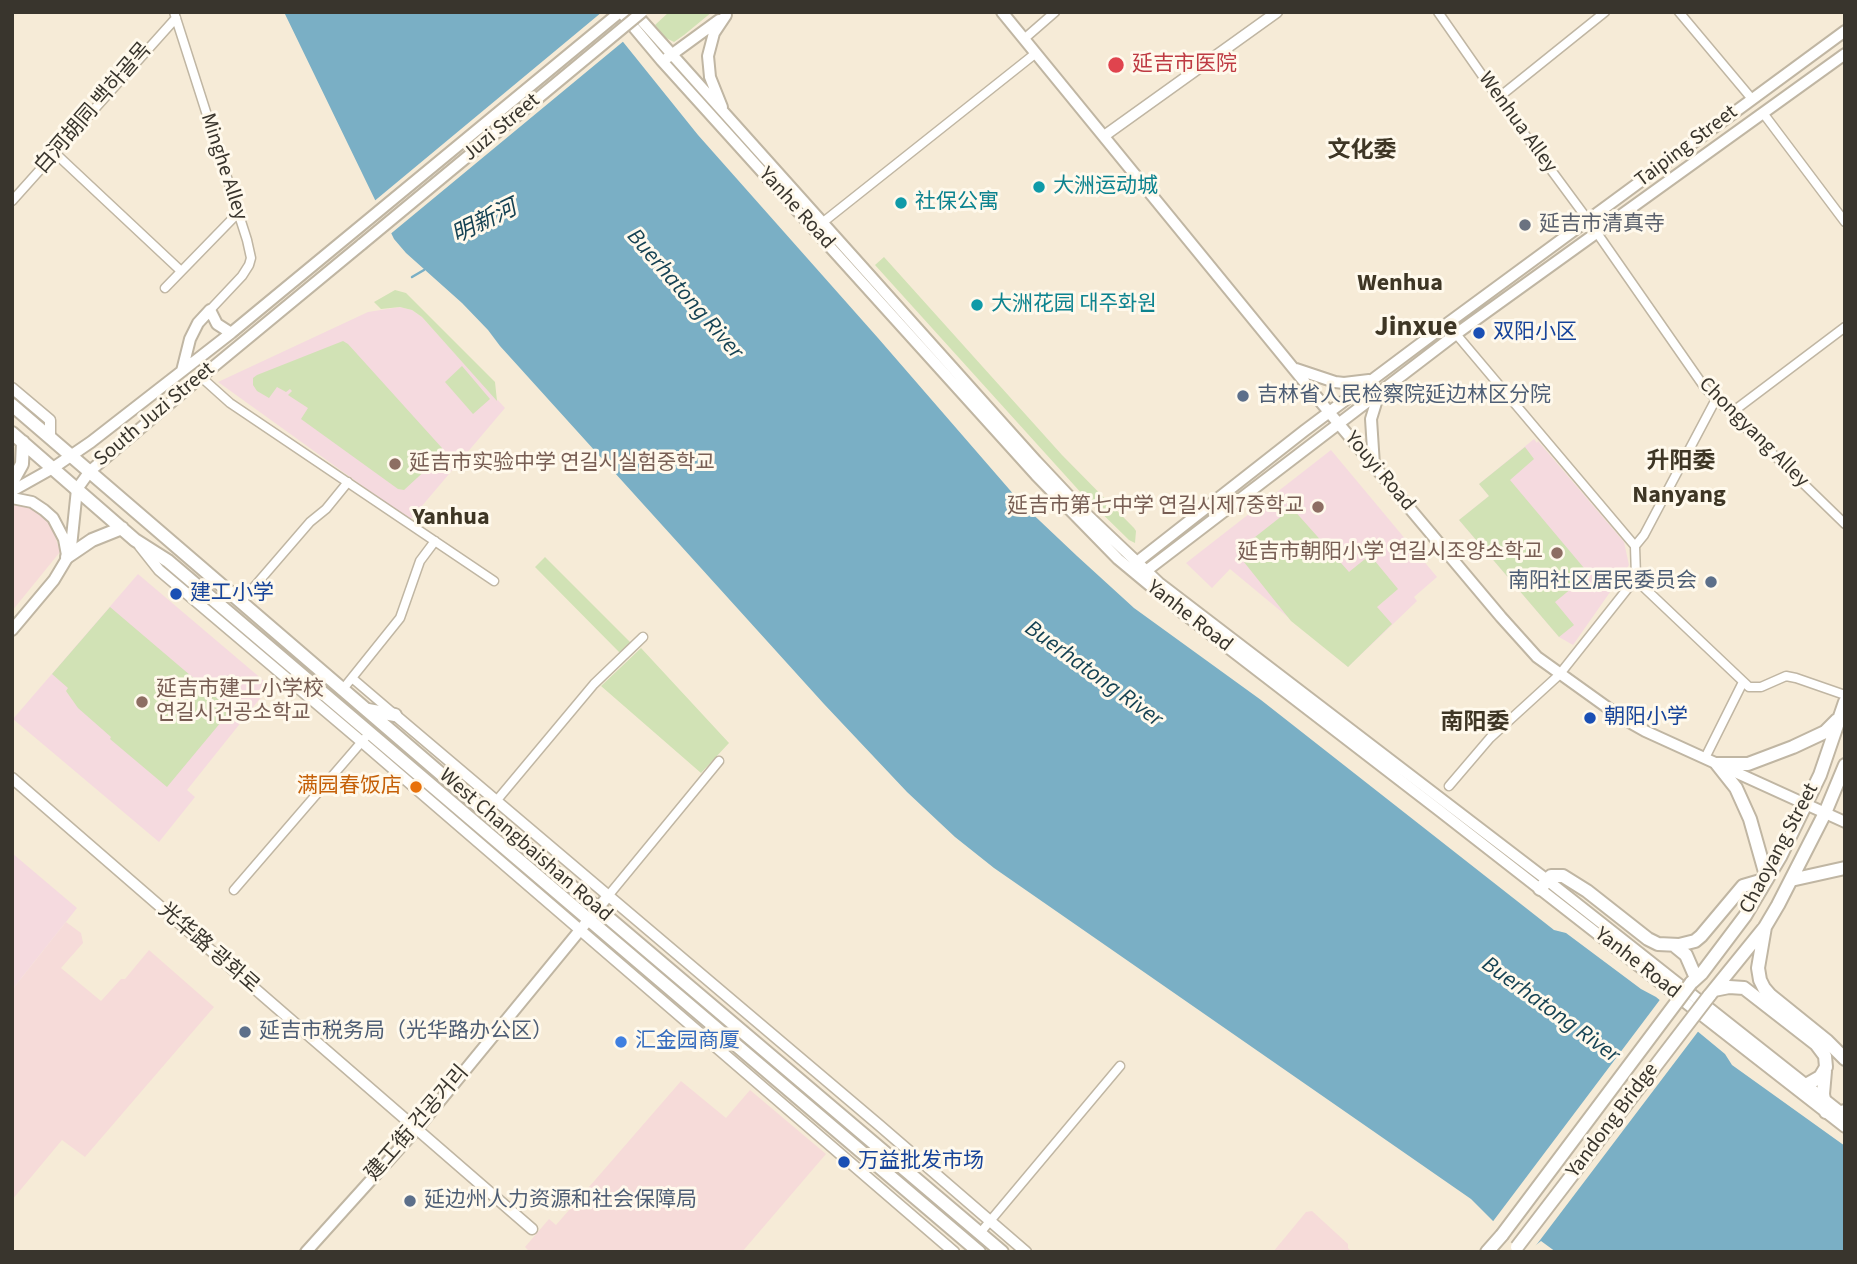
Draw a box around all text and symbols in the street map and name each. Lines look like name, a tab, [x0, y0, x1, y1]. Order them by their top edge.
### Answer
street label: 白河胡同 백하골목	[30, 38, 158, 180]
place label: 延吉市医院	[1132, 52, 1237, 78]
marker: 延吉市医院	[1106, 55, 1126, 75]
street label: Wenhua Alley	[1472, 68, 1562, 178]
street label: Juzi Street	[459, 89, 545, 167]
street label: Taiping Street	[1631, 100, 1743, 194]
street label: Minghe Alley	[194, 110, 252, 224]
district label: 文化委	[1328, 138, 1396, 166]
street label: Yanhe Road	[753, 163, 839, 255]
place label: 大洲运动城	[1053, 174, 1158, 200]
marker: 大洲运动城	[1031, 179, 1047, 195]
place label: 社保公寓	[915, 190, 999, 216]
water label: 明新河	[448, 195, 522, 251]
marker: 社保公寓	[893, 195, 909, 211]
place label: 延吉市清真寺	[1539, 212, 1665, 238]
marker: 延吉市清真寺	[1517, 217, 1533, 233]
water label: Buerhatong River	[620, 224, 748, 366]
district label: Wenhua	[1357, 271, 1443, 299]
place label: 大洲花园 대주화원	[991, 292, 1156, 318]
marker: 大洲花园 대주화원	[969, 297, 985, 313]
district label: Jinxue	[1375, 312, 1457, 346]
place label: 双阳小区	[1493, 320, 1577, 346]
marker: 双阳小区	[1471, 325, 1487, 341]
street label: South Juzi Street	[90, 357, 220, 473]
street label: Chongyang Alley	[1693, 373, 1813, 493]
place label: 吉林省人民检察院延边林区分院	[1257, 383, 1551, 409]
marker: 吉林省人民检察院延边林区分院	[1235, 388, 1251, 404]
street label: Youyi Road	[1338, 427, 1420, 517]
district label: 升阳委	[1647, 449, 1715, 477]
place label: 延吉市实验中学 연길시실험중학교	[409, 451, 715, 477]
marker: 延吉市实验中学 연길시실험중학교	[387, 456, 403, 472]
district label: Nanyang	[1632, 483, 1726, 511]
place label: 延吉市第七中学 연길시제7중학교	[1007, 494, 1304, 520]
marker: 延吉市第七中学 연길시제7중학교	[1310, 499, 1326, 515]
district label: Yanhua	[412, 505, 490, 533]
place label: 延吉市朝阳小学 연길시조양소학교	[1237, 540, 1543, 566]
marker: 延吉市朝阳小学 연길시조양소학교	[1549, 545, 1565, 561]
place label: 南阳社区居民委员会	[1508, 569, 1697, 595]
marker: 南阳社区居民委员会	[1703, 574, 1719, 590]
street label: Yanhe Road	[1141, 576, 1237, 658]
place label: 建工小学	[190, 581, 274, 607]
marker: 建工小学	[168, 586, 184, 602]
water label: Buerhatong River	[1019, 616, 1167, 734]
place label: 延吉市建工小学校 연길시건공소학교	[156, 677, 324, 727]
marker: 延吉市建工小学校 연길시건공소학교	[134, 694, 150, 710]
place label: 朝阳小学	[1604, 705, 1688, 731]
district label: 南阳委	[1441, 710, 1509, 738]
marker: 朝阳小学	[1582, 710, 1598, 726]
street label: West Changbaishan Road	[433, 764, 617, 928]
place label: 满园春饭店	[297, 774, 402, 800]
marker: 满园春饭店	[408, 779, 424, 795]
street label: Chaoyang Street	[1735, 779, 1825, 919]
street label: 光华路 광화로	[153, 898, 263, 1000]
street label: Yanhe Road	[1589, 923, 1685, 1005]
water label: Buerhatong River	[1476, 952, 1624, 1070]
place label: 延吉市税务局（光华路办公区）	[259, 1019, 553, 1045]
marker: 延吉市税务局（光华路办公区）	[237, 1024, 253, 1040]
place label: 汇金园商厦	[635, 1029, 740, 1055]
marker: 汇金园商厦	[613, 1034, 629, 1050]
street label: Yandong Bridge	[1562, 1059, 1664, 1183]
street label: 建工街 건공거리	[361, 1061, 475, 1187]
place label: 万益批发市场	[858, 1149, 984, 1175]
marker: 万益批发市场	[836, 1154, 852, 1170]
place label: 延边州人力资源和社会保障局	[424, 1188, 697, 1214]
marker: 延边州人力资源和社会保障局	[402, 1193, 418, 1209]

